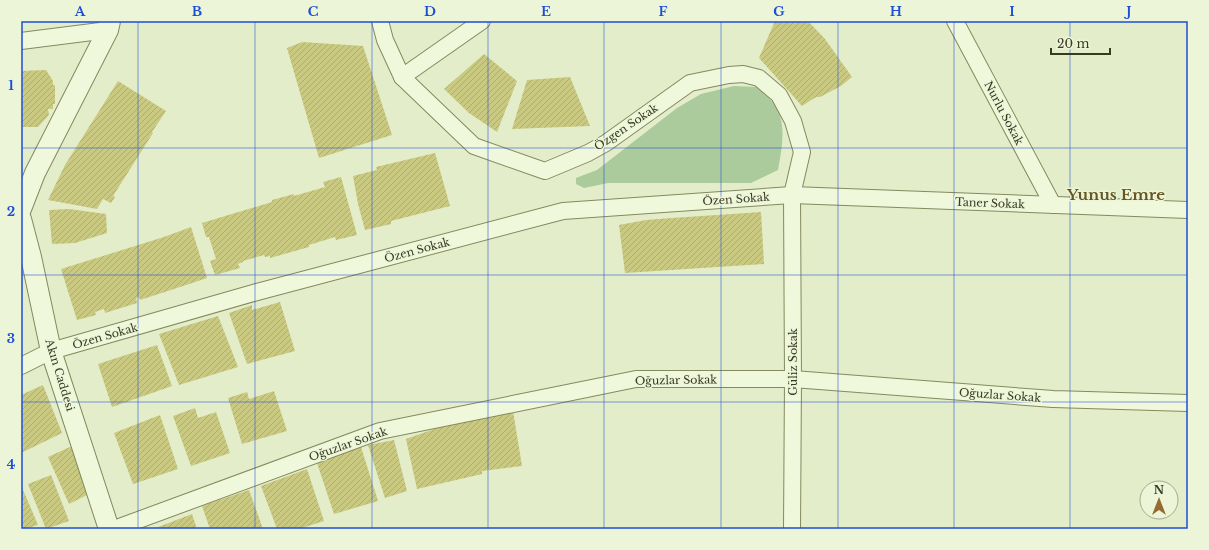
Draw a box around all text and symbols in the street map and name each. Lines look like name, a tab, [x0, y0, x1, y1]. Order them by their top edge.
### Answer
text: A	[74, 3, 86, 20]
text: B	[192, 3, 202, 20]
text: C	[308, 3, 319, 20]
text: D	[424, 3, 436, 20]
text: E	[541, 3, 551, 20]
text: F	[659, 3, 668, 20]
text: G	[773, 3, 785, 20]
text: H	[890, 3, 902, 20]
text: I	[1009, 3, 1015, 20]
text: J	[1123, 3, 1132, 20]
scale bar	[1051, 30, 1110, 56]
text: 20 m	[1057, 36, 1089, 51]
text: 1	[8, 77, 14, 94]
street label: Nurlu Sokak	[981, 79, 1027, 148]
street label: Özgen Sokak	[591, 100, 661, 153]
district label: Yunus Emre	[1066, 185, 1165, 204]
street label: Özen Sokak	[702, 190, 770, 208]
street label: Taner Sokak	[955, 195, 1025, 211]
text: 2	[7, 203, 15, 220]
street label: Özen Sokak	[383, 234, 452, 265]
street label: Özen Sokak	[71, 320, 140, 352]
street label: Güliz Sokak	[786, 328, 800, 396]
text: 3	[7, 330, 15, 347]
street label: Akın Caddesi	[42, 336, 78, 413]
street label: Oğuzlar Sokak	[635, 372, 717, 388]
street label: Oğuzlar Sokak	[959, 385, 1042, 405]
street label: Oğuzlar Sokak	[307, 424, 389, 464]
text: 4	[7, 456, 16, 473]
north arrow	[1139, 480, 1179, 520]
text: N	[1154, 483, 1165, 497]

